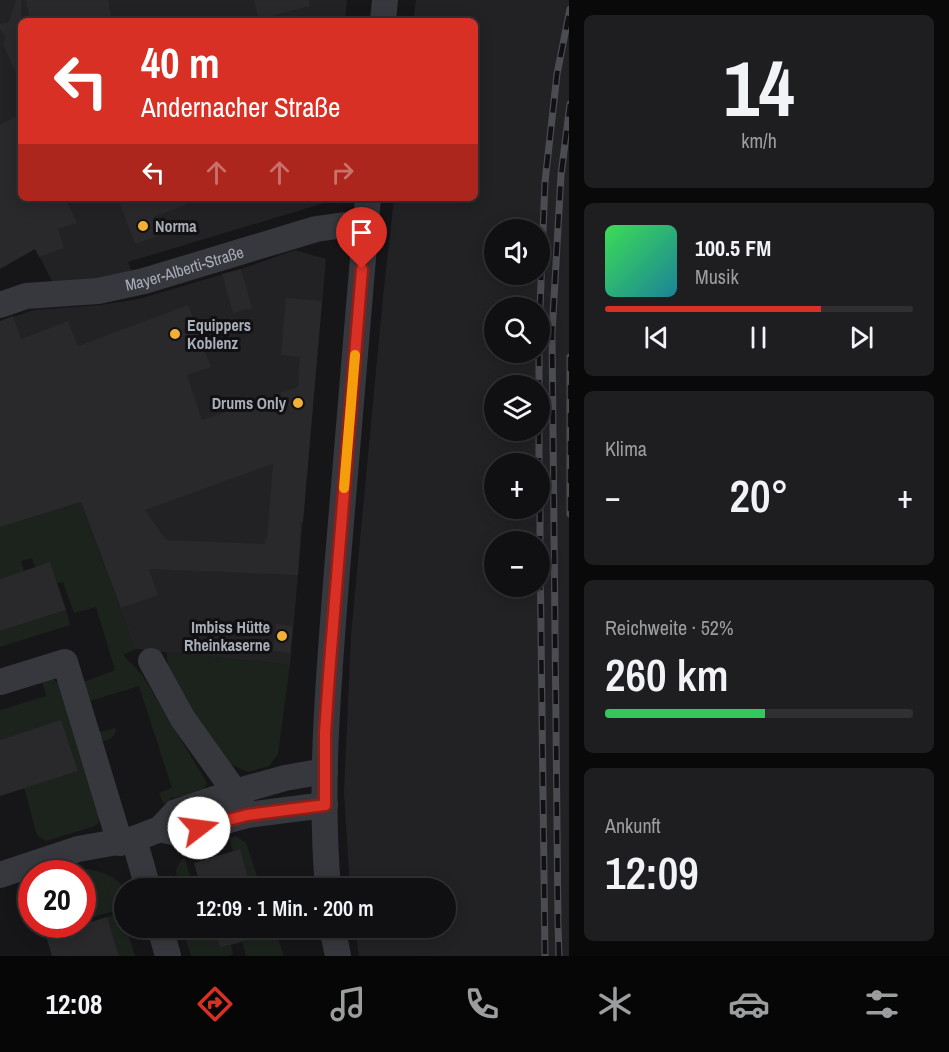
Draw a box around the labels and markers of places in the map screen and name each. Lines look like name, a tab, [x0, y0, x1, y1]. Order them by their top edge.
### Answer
pin	[336, 207, 387, 269]
place label: Norma	[155, 215, 197, 237]
marker: Norma	[136, 219, 150, 233]
place label: Equippers Koblenz	[187, 314, 251, 354]
marker: Equippers Koblenz	[168, 327, 182, 341]
place label: Drums Only	[212, 392, 287, 414]
marker: Drums Only	[291, 396, 305, 410]
place label: Imbiss Hütte Rheinkaserne	[184, 616, 270, 656]
marker: Imbiss Hütte Rheinkaserne	[275, 629, 289, 643]

